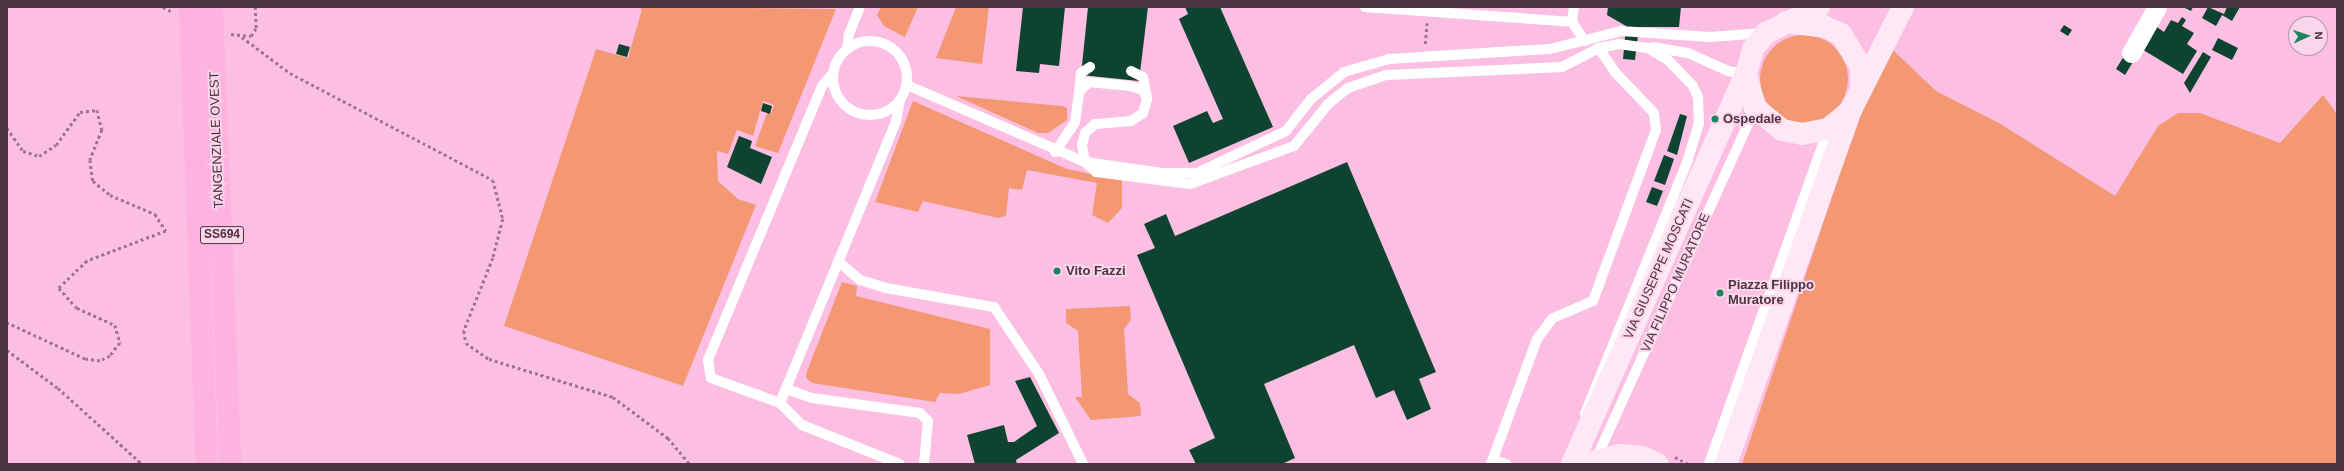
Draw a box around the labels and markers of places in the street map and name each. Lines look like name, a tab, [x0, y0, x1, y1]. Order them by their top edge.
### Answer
place label: Ospedale	[1723, 111, 1782, 127]
marker: Ospedale	[1710, 114, 1720, 124]
place label: Vito Fazzi	[1066, 263, 1126, 279]
marker: Vito Fazzi	[1051, 265, 1063, 277]
place label: Piazza Filippo Muratore	[1728, 278, 1814, 309]
marker: Piazza Filippo Muratore	[1715, 288, 1725, 298]

